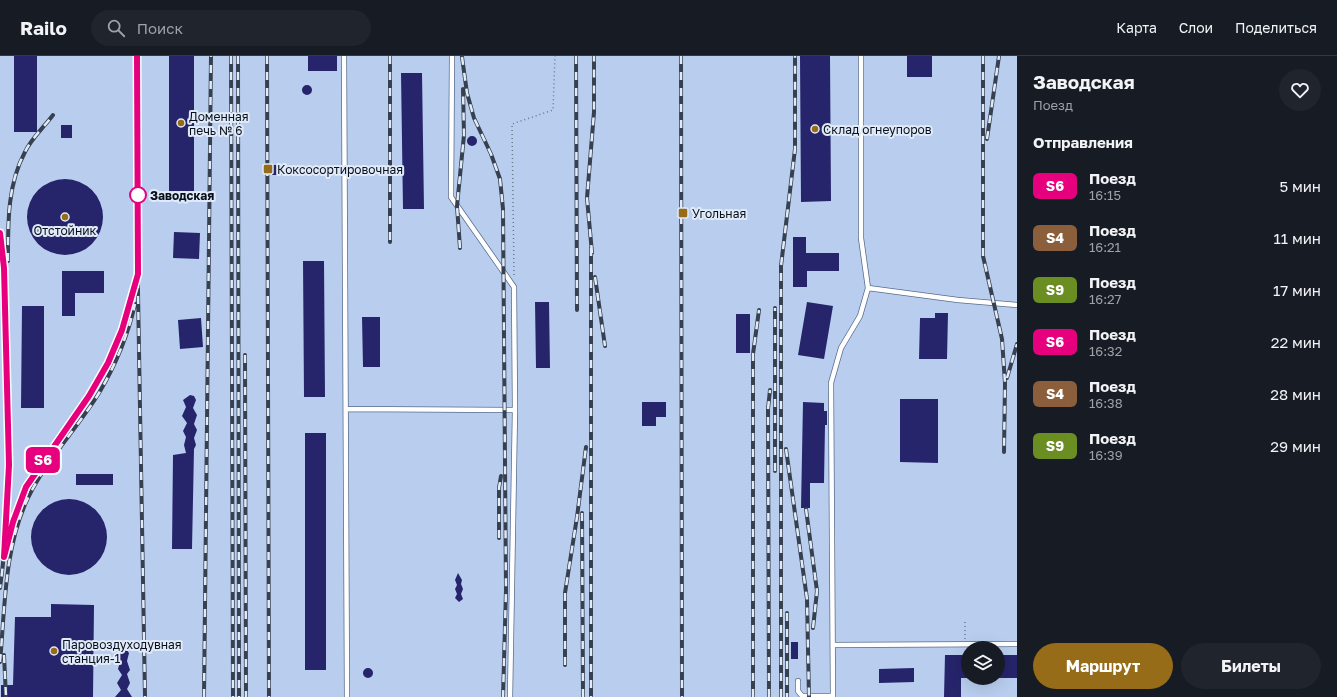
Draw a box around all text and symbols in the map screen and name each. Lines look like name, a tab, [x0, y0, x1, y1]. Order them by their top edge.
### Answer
search box	[91, 10, 371, 46]
text: Railo	[20, 16, 67, 39]
icon: search	[105, 17, 127, 39]
text: Поиск	[137, 19, 183, 37]
text: Карта	[1116, 19, 1157, 36]
text: Слои	[1179, 19, 1213, 36]
text: Поделиться	[1235, 19, 1317, 36]
button: heart	[1279, 69, 1321, 111]
text: Заводская	[1033, 70, 1135, 93]
text: Поезд	[1033, 97, 1073, 113]
place label: Доменная печь № 6	[189, 109, 249, 138]
marker: Доменная печь № 6	[176, 118, 186, 128]
place label: Склад огнеупоров	[823, 122, 932, 137]
marker: Склад огнеупоров	[810, 124, 820, 134]
text: Отправления	[1033, 133, 1133, 151]
place label: Коксосортировочная	[277, 162, 403, 177]
marker: Коксосортировочная	[262, 163, 274, 175]
text: Поезд	[1089, 169, 1136, 187]
text: S6	[1046, 177, 1064, 194]
text: 5 мин	[1279, 177, 1321, 195]
marker: Заводская	[129, 186, 147, 204]
text: 16:15	[1089, 187, 1121, 203]
place label: Заводская	[150, 188, 214, 203]
place label: Угольная	[692, 206, 746, 221]
marker: Угольная	[677, 207, 689, 219]
marker: Отстойник	[60, 212, 70, 222]
text: Поезд	[1089, 221, 1136, 239]
place label: Отстойник	[33, 223, 97, 238]
text: S4	[1046, 229, 1064, 246]
text: 11 мин	[1274, 229, 1321, 247]
text: 16:21	[1089, 239, 1121, 255]
text: Поезд	[1089, 273, 1136, 291]
text: S9	[1046, 281, 1064, 298]
text: 17 мин	[1273, 281, 1321, 299]
text: 16:27	[1089, 291, 1122, 307]
text: Поезд	[1089, 325, 1136, 343]
text: S6	[1046, 333, 1064, 350]
text: 22 мин	[1271, 333, 1321, 351]
text: 16:32	[1089, 343, 1122, 359]
text: Поезд	[1089, 377, 1136, 395]
text: S4	[1046, 385, 1064, 402]
text: 28 мин	[1270, 385, 1321, 403]
text: 16:38	[1089, 395, 1123, 411]
text: Поезд	[1089, 429, 1136, 447]
text: S9	[1046, 437, 1064, 454]
text: 29 мин	[1270, 437, 1321, 455]
line badge: S6	[25, 447, 61, 473]
text: 16:39	[1089, 447, 1123, 463]
text: S6	[34, 451, 52, 468]
place label: Паровоздуходувная станция-1	[62, 637, 182, 666]
map controls	[961, 641, 1005, 685]
button: layers	[961, 641, 1005, 685]
button: Маршрут	[1033, 643, 1173, 689]
button: Билеты	[1181, 643, 1321, 689]
marker: Паровоздуходувная станция-1	[49, 646, 59, 656]

